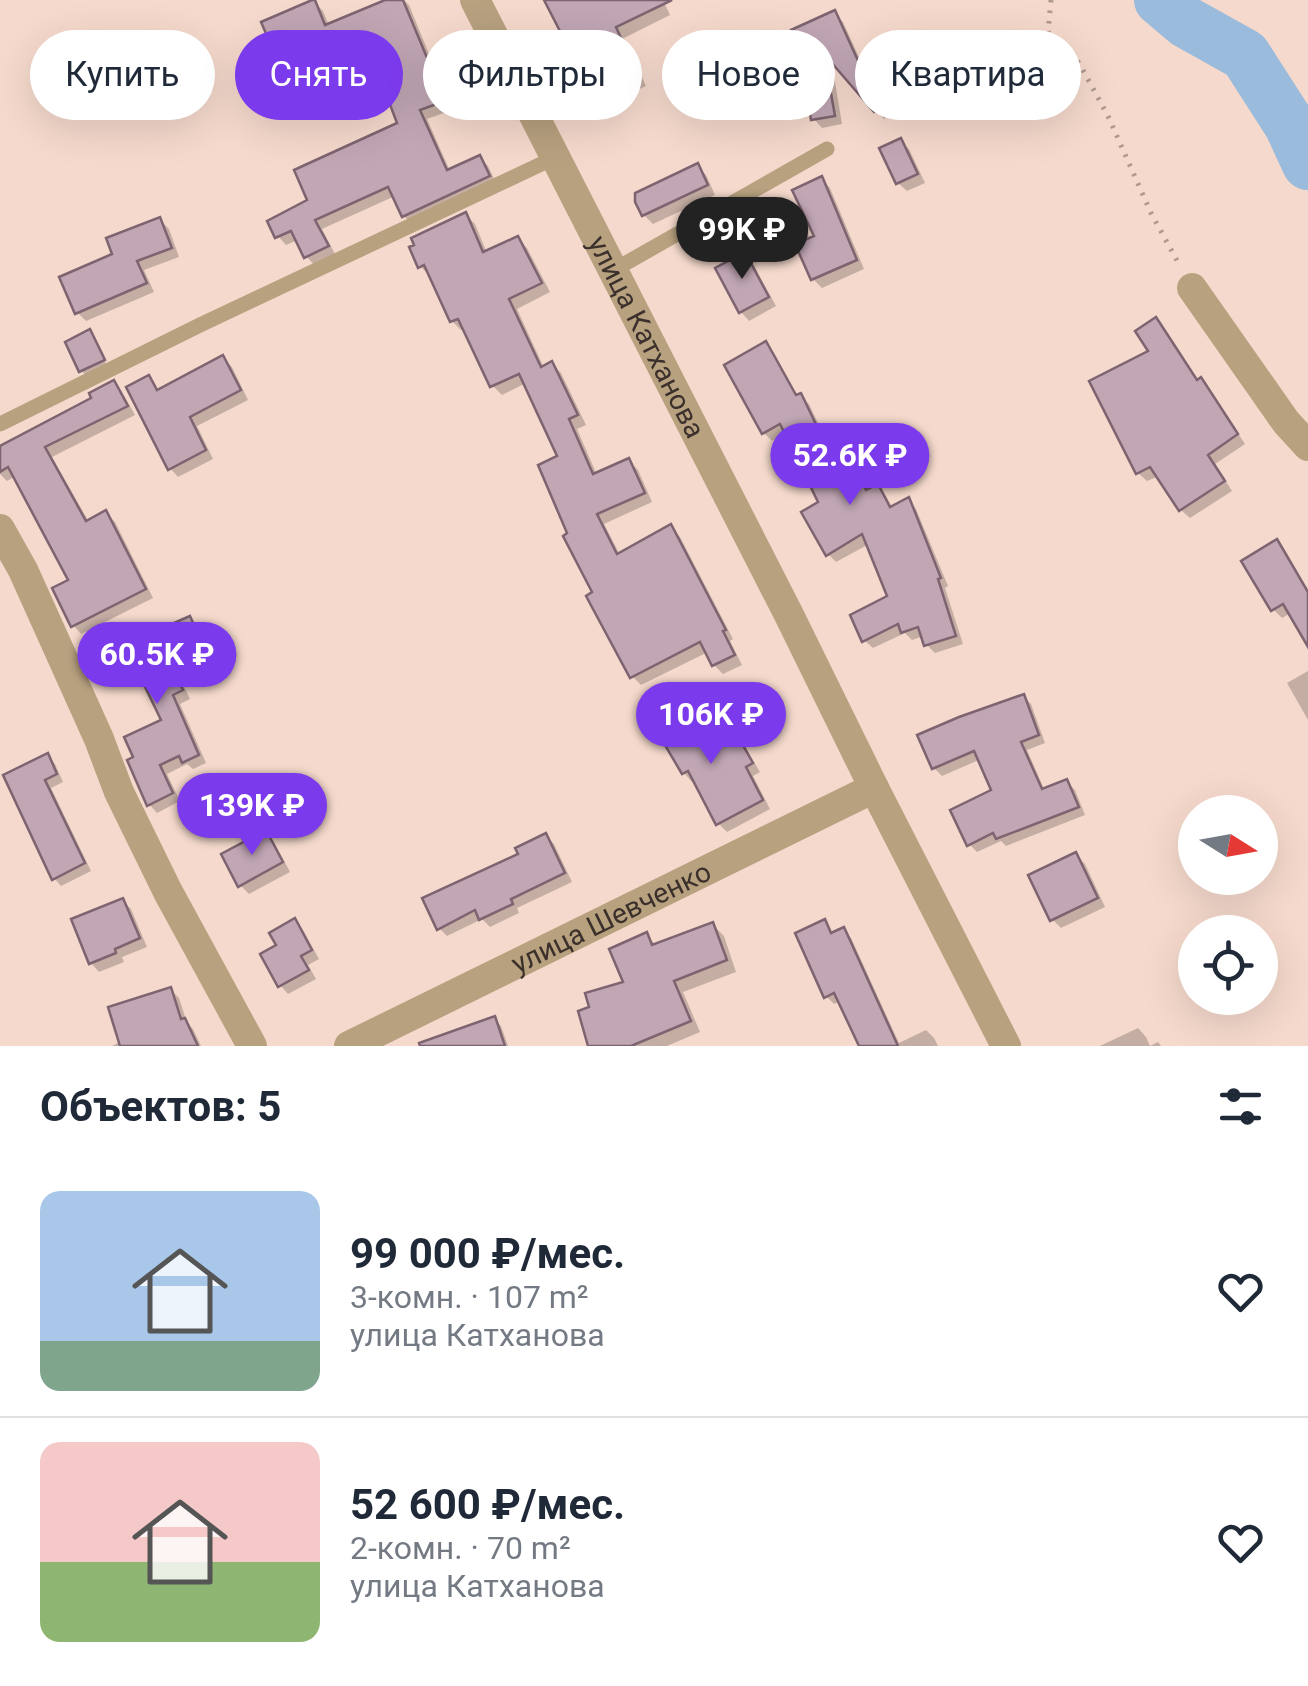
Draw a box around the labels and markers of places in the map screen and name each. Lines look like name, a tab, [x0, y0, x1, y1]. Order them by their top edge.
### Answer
pin: 99K ₽	[672, 197, 812, 282]
pin: 52.6K ₽	[758, 423, 942, 508]
pin: 60.5K ₽	[65, 622, 249, 707]
pin: 106K ₽	[630, 682, 792, 767]
pin: 139K ₽	[171, 773, 333, 858]

